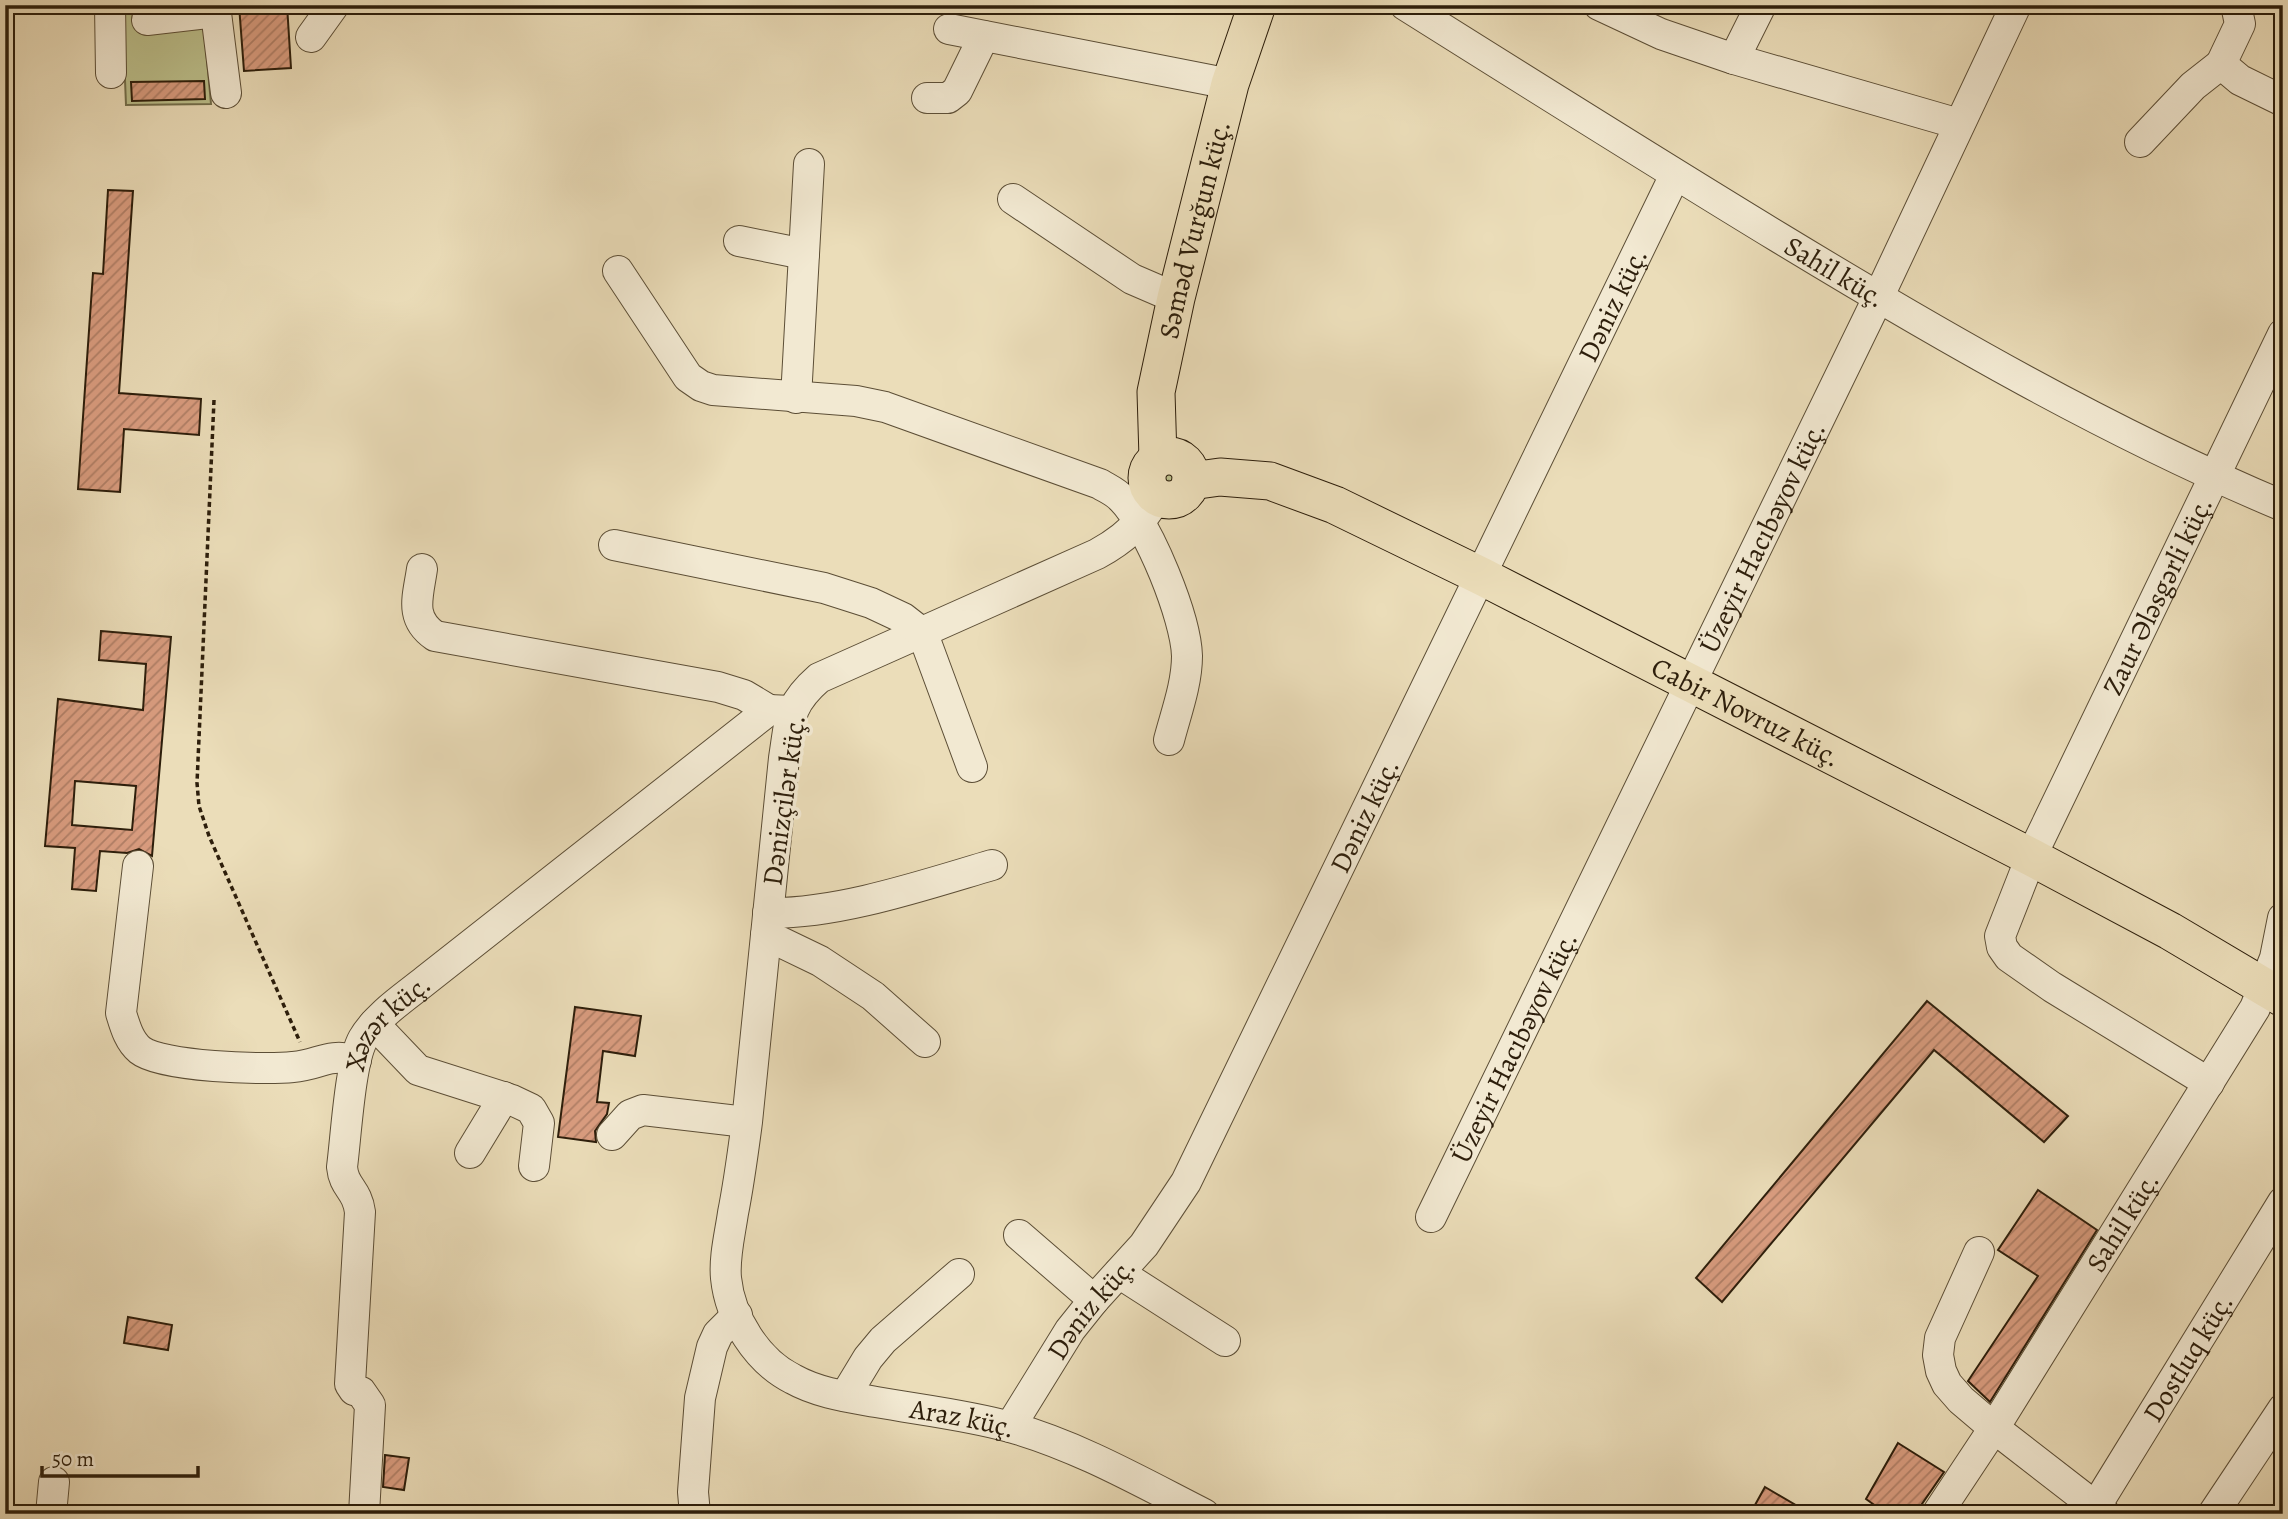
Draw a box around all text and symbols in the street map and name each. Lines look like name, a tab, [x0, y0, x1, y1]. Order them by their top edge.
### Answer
street label: Səməd Vurğun küç.	[1150, 116, 1240, 342]
street label: Sahil küç.	[1777, 227, 1892, 317]
street label: Dәniz küç.	[1569, 242, 1657, 368]
street label: Üzeyir Hacıbəyov küç.	[1690, 415, 1835, 660]
street label: Zaur Ələsgərli küç.	[2094, 490, 2222, 702]
street label: Cabir Novruz küç.	[1645, 648, 1847, 777]
street label: Dәnizçilәr küç.	[753, 712, 815, 888]
street label: Dәniz küç.	[1321, 752, 1409, 879]
street label: Üzeyir Hacıbəyov küç.	[1442, 925, 1587, 1170]
street label: Xəzər küç.	[336, 966, 439, 1075]
street label: Sahil küç.	[2078, 1165, 2169, 1280]
street label: Dәniz küç.	[1038, 1249, 1144, 1367]
street label: Dostluq küç.	[2134, 1286, 2242, 1429]
street label: Araz küç.	[906, 1390, 1020, 1448]
scale bar	[42, 1435, 198, 1479]
text: 50 m	[52, 1445, 94, 1473]

